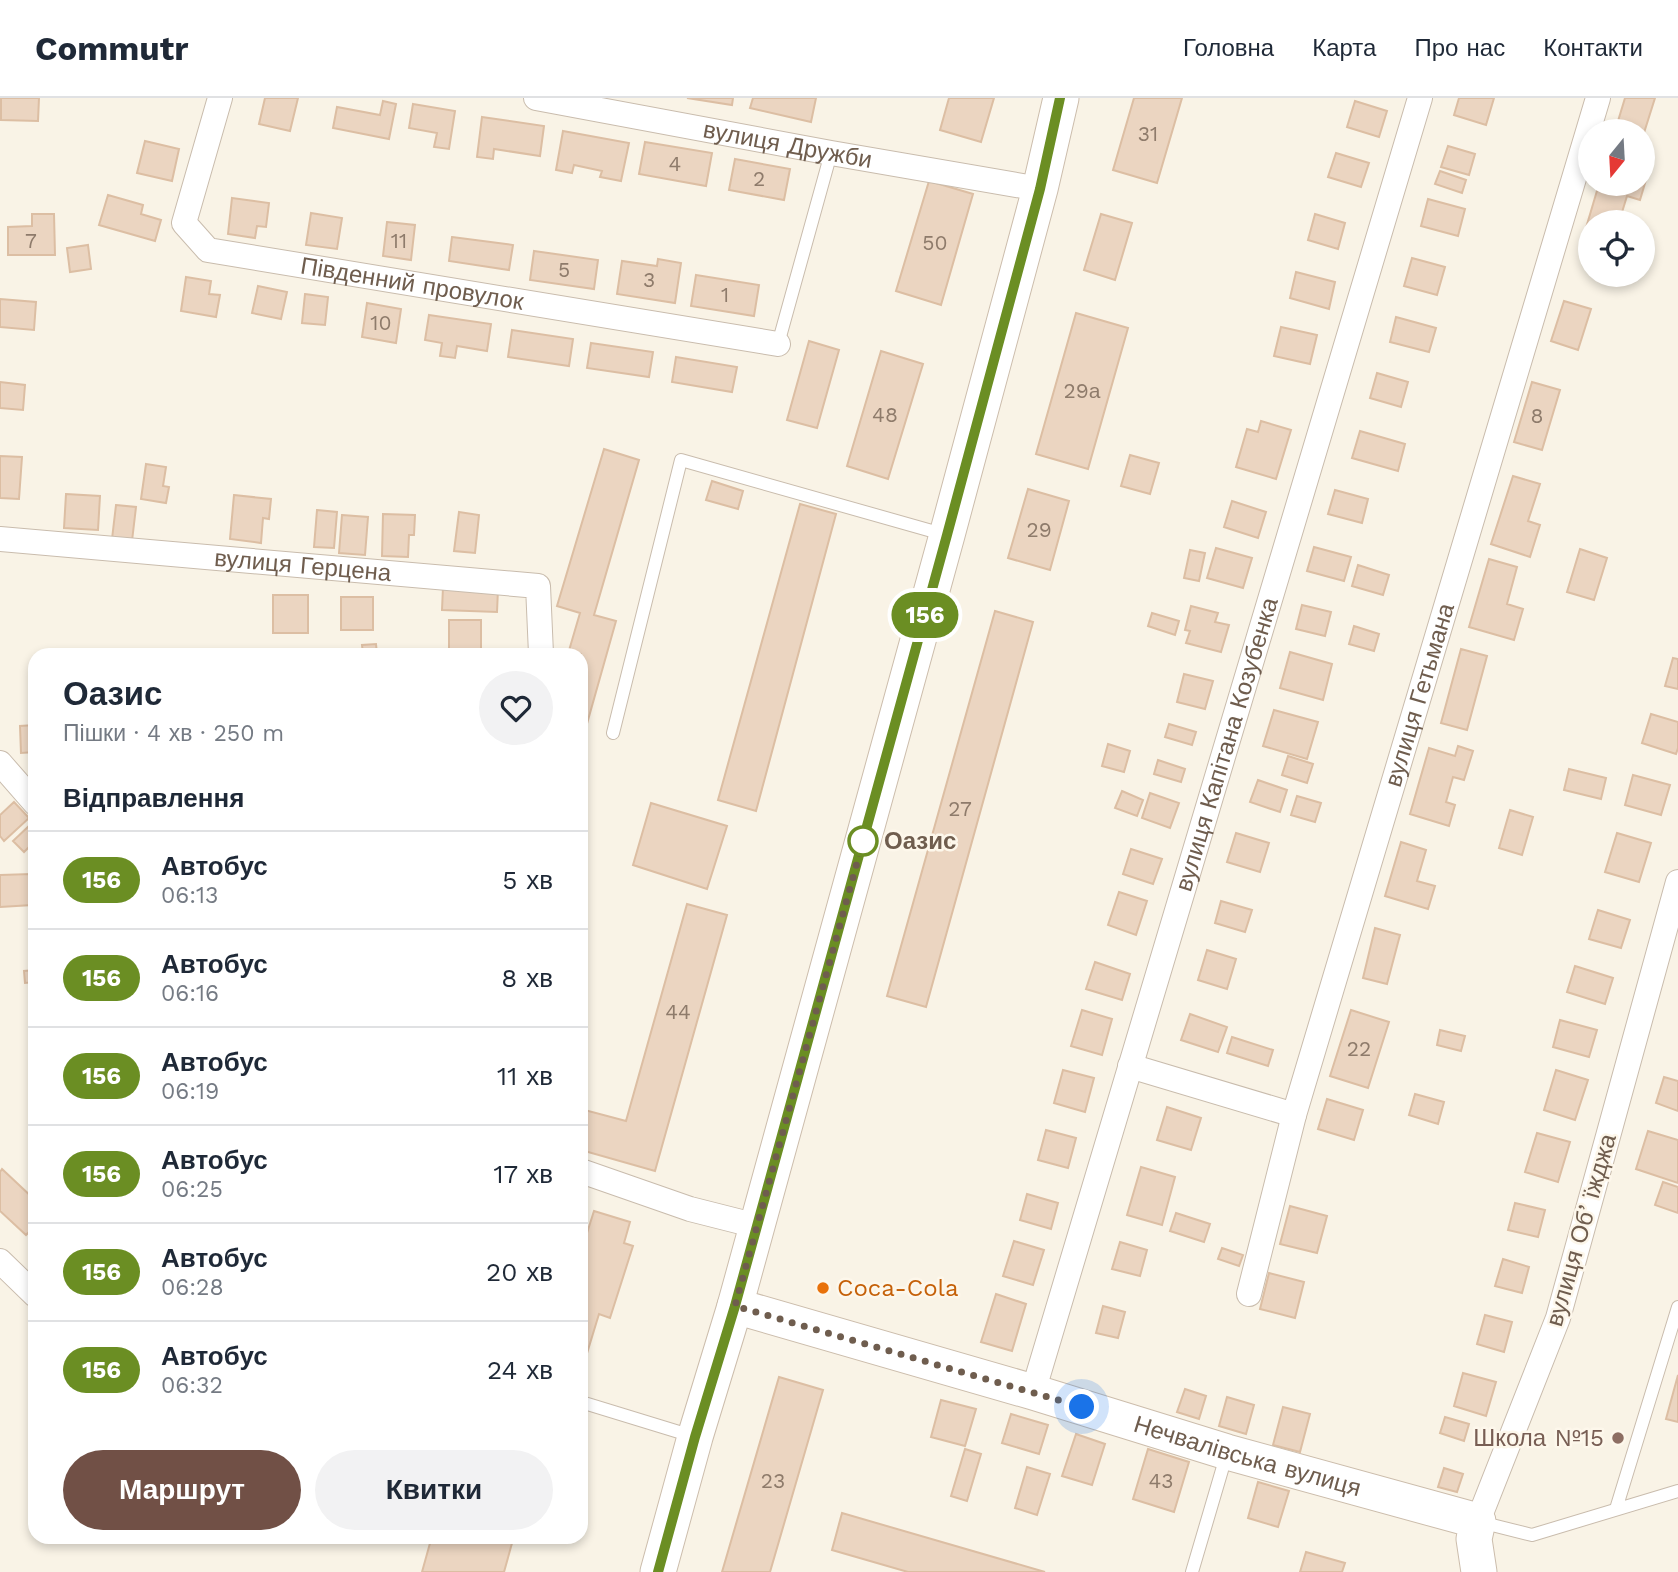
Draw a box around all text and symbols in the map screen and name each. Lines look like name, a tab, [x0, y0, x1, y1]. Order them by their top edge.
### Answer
text: Commutr	[35, 29, 188, 68]
text: Головна	[1183, 34, 1274, 62]
text: Карта	[1312, 34, 1376, 62]
text: Про нас	[1414, 34, 1505, 62]
text: Контакти	[1543, 34, 1643, 62]
street label: вулиця Дружби	[701, 115, 874, 174]
north arrow	[1578, 119, 1656, 196]
map controls	[1578, 119, 1655, 287]
house number: 31	[1138, 121, 1158, 146]
house number: 4	[669, 151, 681, 176]
house number: 2	[753, 166, 765, 191]
button: locate	[1578, 210, 1655, 287]
house number: 7	[25, 228, 37, 253]
house number: 11	[391, 228, 407, 253]
house number: 50	[922, 230, 948, 255]
street label: Південний провулок	[298, 251, 526, 316]
house number: 5	[558, 257, 570, 282]
house number: 3	[643, 267, 655, 292]
house number: 1	[721, 282, 729, 307]
house number: 10	[370, 310, 392, 335]
house number: 29а	[1064, 378, 1101, 403]
house number: 48	[872, 402, 898, 427]
house number: 8	[1531, 403, 1543, 428]
house number: 29	[1026, 517, 1052, 542]
street label: вулиця Герцена	[213, 544, 393, 587]
line badge: 156	[885, 592, 965, 638]
street label: вулиця Капітана Козубенка	[1170, 593, 1284, 895]
street label: вулиця Гетьмана	[1379, 599, 1460, 790]
text: 156	[905, 601, 945, 629]
button: heart	[479, 671, 553, 745]
text: Оазис	[63, 674, 162, 713]
text: Пішки · 4 хв · 250 m	[63, 720, 284, 747]
text: Відправлення	[63, 783, 244, 813]
house number: 27	[948, 796, 972, 821]
marker: Оазис	[848, 826, 878, 856]
place label: Оазис	[884, 827, 956, 855]
text: Автобус	[161, 851, 268, 881]
text: 5 хв	[502, 865, 553, 895]
text: 156	[82, 866, 121, 894]
text: 06:13	[161, 882, 218, 909]
text: Автобус	[161, 949, 268, 979]
text: 8 хв	[501, 963, 553, 993]
text: 156	[82, 964, 121, 992]
text: 06:16	[161, 980, 219, 1007]
house number: 44	[665, 999, 691, 1024]
house number: 22	[1347, 1036, 1371, 1061]
text: Автобус	[161, 1047, 268, 1077]
text: 11 хв	[497, 1061, 553, 1091]
text: 156	[82, 1062, 121, 1090]
text: 06:19	[161, 1078, 219, 1105]
street label: вулиця Обʼїжджа	[1540, 1130, 1622, 1329]
text: Автобус	[161, 1145, 268, 1175]
text: 17 хв	[493, 1159, 553, 1189]
text: 156	[82, 1160, 121, 1188]
text: 06:25	[161, 1176, 223, 1203]
text: Автобус	[161, 1243, 268, 1273]
text: 20 хв	[486, 1257, 553, 1287]
text: 156	[82, 1258, 121, 1286]
text: 06:28	[161, 1274, 224, 1301]
place label: Coca-Cola	[837, 1274, 959, 1302]
marker: Coca-Cola	[815, 1280, 831, 1296]
text: Автобус	[161, 1341, 268, 1371]
text: 24 хв	[487, 1355, 553, 1385]
text: 156	[82, 1356, 121, 1384]
text: 06:32	[161, 1372, 223, 1399]
your location	[1064, 1389, 1099, 1424]
street label: Нечвалівська вулиця	[1130, 1410, 1364, 1502]
place label: Школа №15	[1473, 1424, 1604, 1452]
marker: Школа №15	[1610, 1430, 1626, 1446]
button: Маршрут	[63, 1450, 301, 1530]
button: Квитки	[315, 1450, 553, 1530]
house number: 23	[761, 1468, 785, 1493]
house number: 43	[1148, 1468, 1174, 1493]

